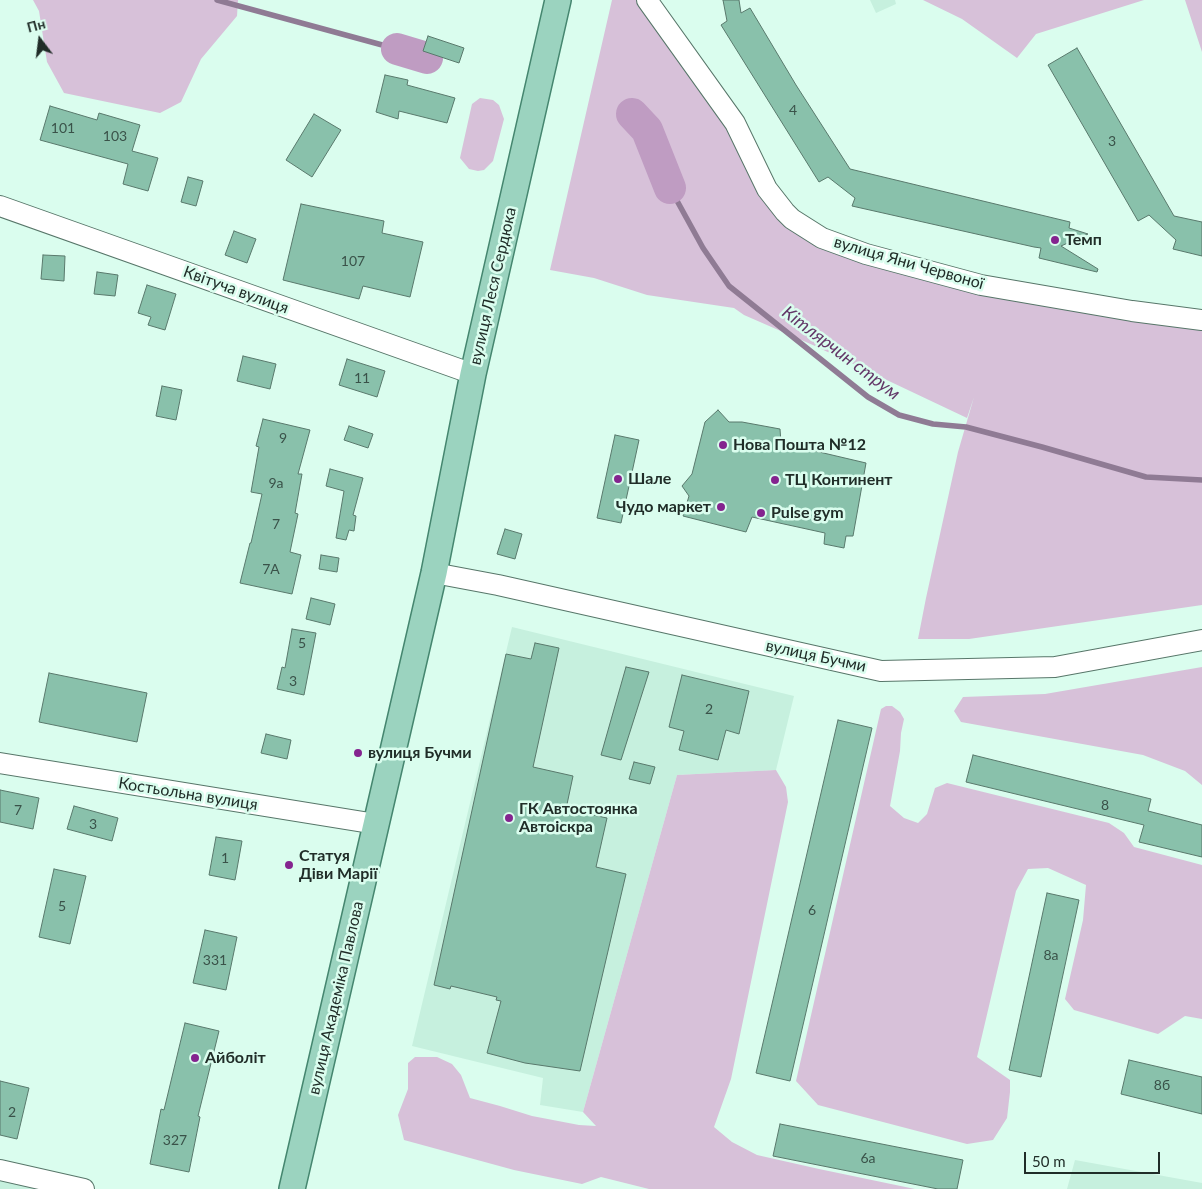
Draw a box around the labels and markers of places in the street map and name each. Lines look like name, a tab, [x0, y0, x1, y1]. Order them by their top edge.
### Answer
place label: Темп	[1065, 230, 1102, 250]
marker: Темп	[1049, 234, 1061, 246]
place label: Нова Пошта №12	[733, 435, 866, 455]
marker: Нова Пошта №12	[717, 439, 729, 451]
place label: Шале	[628, 469, 671, 489]
place label: ТЦ Континент	[785, 470, 893, 490]
marker: Шале	[612, 473, 624, 485]
marker: ТЦ Континент	[769, 474, 781, 486]
place label: Чудо маркет	[616, 497, 711, 517]
marker: Чудо маркет	[715, 501, 727, 513]
place label: Pulse gym	[771, 503, 844, 523]
marker: Pulse gym	[755, 507, 767, 519]
place label: вулиця Бучми	[368, 743, 472, 763]
marker: вулиця Бучми	[352, 747, 364, 759]
place label: ГК Автостоянка Автоіскра	[519, 799, 638, 837]
marker: ГК Автостоянка Автоіскра	[503, 812, 515, 824]
place label: Статуя Діви Марії	[299, 846, 377, 884]
marker: Статуя Діви Марії	[283, 859, 295, 871]
place label: Айболіт	[205, 1048, 266, 1068]
marker: Айболіт	[189, 1052, 201, 1064]

